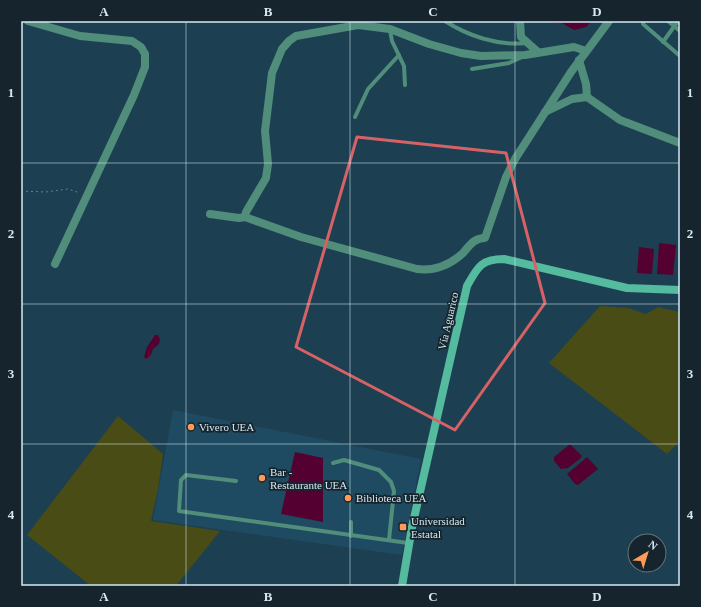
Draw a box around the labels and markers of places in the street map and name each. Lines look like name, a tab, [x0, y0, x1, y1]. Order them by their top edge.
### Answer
place label: Vivero UEA	[199, 421, 254, 433]
marker: Vivero UEA	[186, 422, 196, 432]
place label: Bar - Restaurante UEA	[270, 466, 347, 491]
marker: Bar - Restaurante UEA	[257, 473, 267, 483]
place label: Biblioteca UEA	[356, 492, 427, 504]
marker: Biblioteca UEA	[343, 493, 353, 503]
place label: Universidad Estatal	[411, 515, 465, 540]
marker: Universidad Estatal	[398, 522, 408, 532]

